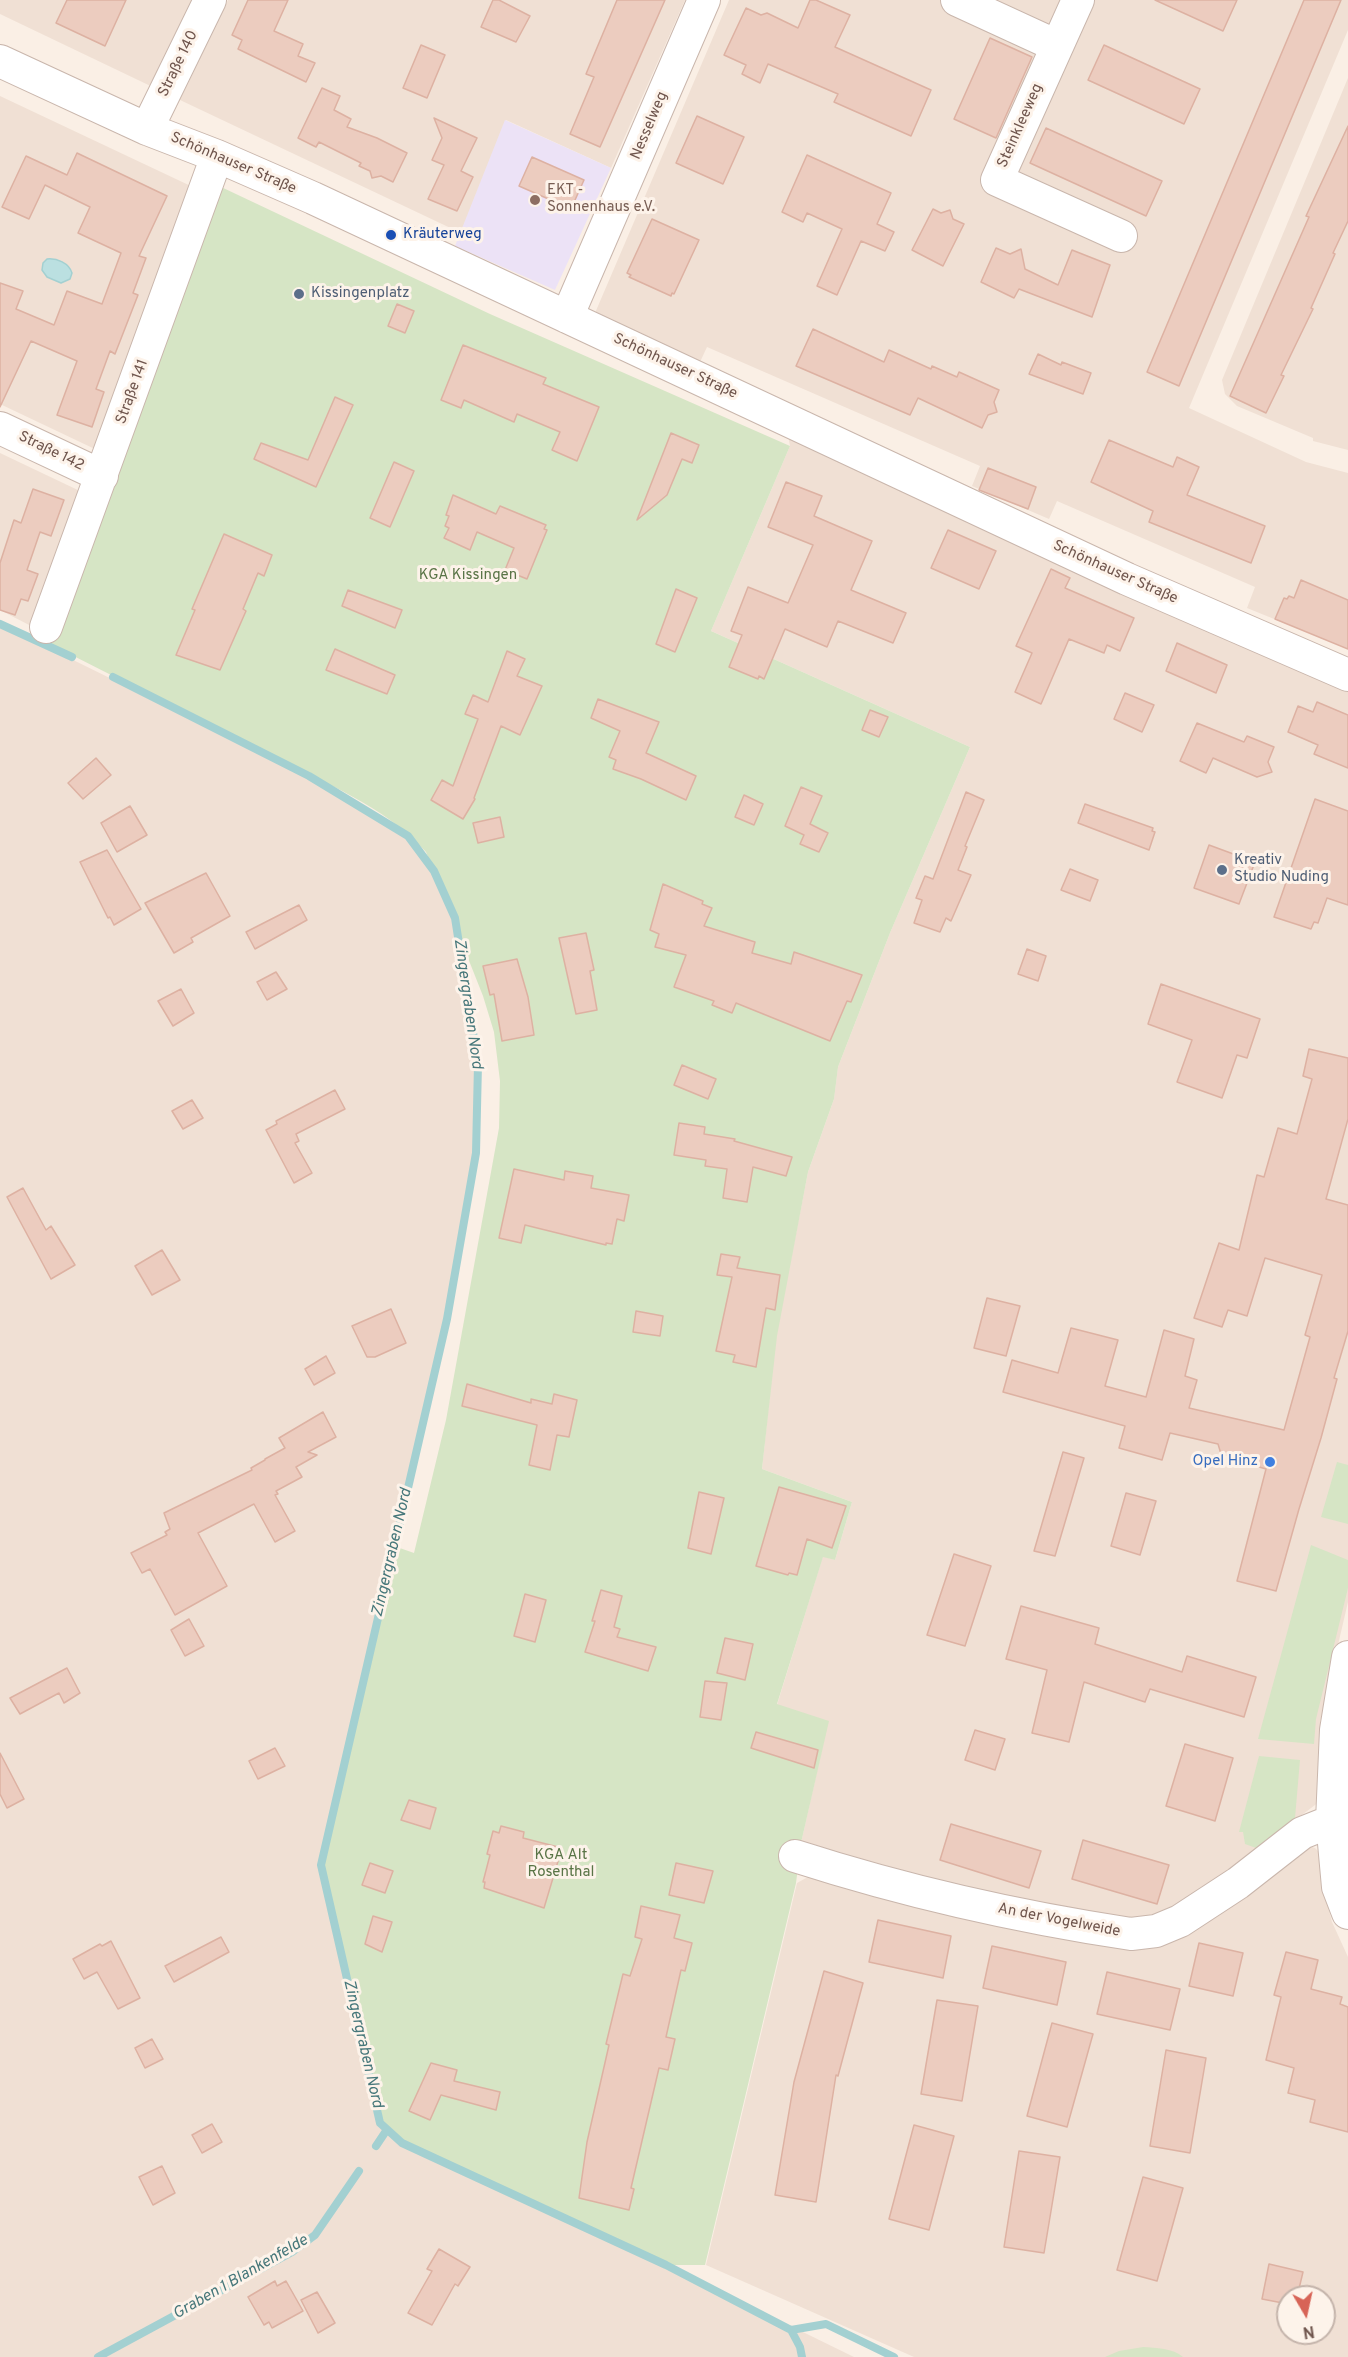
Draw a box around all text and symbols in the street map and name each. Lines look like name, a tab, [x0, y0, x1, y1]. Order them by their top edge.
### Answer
street label: Straße 140	[155, 28, 203, 100]
street label: Steinkleeweg	[994, 81, 1048, 171]
street label: Nesselweg	[628, 89, 672, 163]
street label: Schönhauser Straße	[167, 129, 299, 199]
place label: EKT - Sonnenhaus e.V.	[547, 182, 655, 217]
marker: EKT - Sonnenhaus e.V.	[528, 193, 542, 207]
place label: Kräuterweg	[403, 226, 482, 244]
marker: Kräuterweg	[384, 228, 398, 242]
place label: Kissingenplatz	[311, 285, 410, 303]
marker: Kissingenplatz	[292, 287, 306, 301]
street label: Schönhauser Straße	[610, 330, 740, 404]
street label: Straße 141	[113, 357, 153, 427]
street label: Straße 142	[15, 428, 87, 476]
street label: Schönhauser Straße	[1050, 537, 1180, 609]
park label: KGA Kissingen	[419, 567, 517, 585]
place label: Kreativ Studio Nuding	[1234, 852, 1329, 887]
marker: Kreativ Studio Nuding	[1215, 863, 1229, 877]
water label: Zingergraben Nord	[448, 938, 486, 1070]
place label: Opel Hinz	[1192, 1453, 1258, 1471]
marker: Opel Hinz	[1263, 1455, 1277, 1469]
water label: Zingergraben Nord	[369, 1487, 417, 1619]
park label: KGA Alt Rosenthal	[528, 1847, 594, 1882]
street label: An der Vogelweide	[996, 1900, 1122, 1942]
water label: Zingergraben Nord	[338, 1978, 386, 2110]
water label: Graben 1 Blankenfelde	[170, 2232, 312, 2324]
north arrow	[1276, 2285, 1336, 2345]
text: N	[1301, 2320, 1316, 2342]

